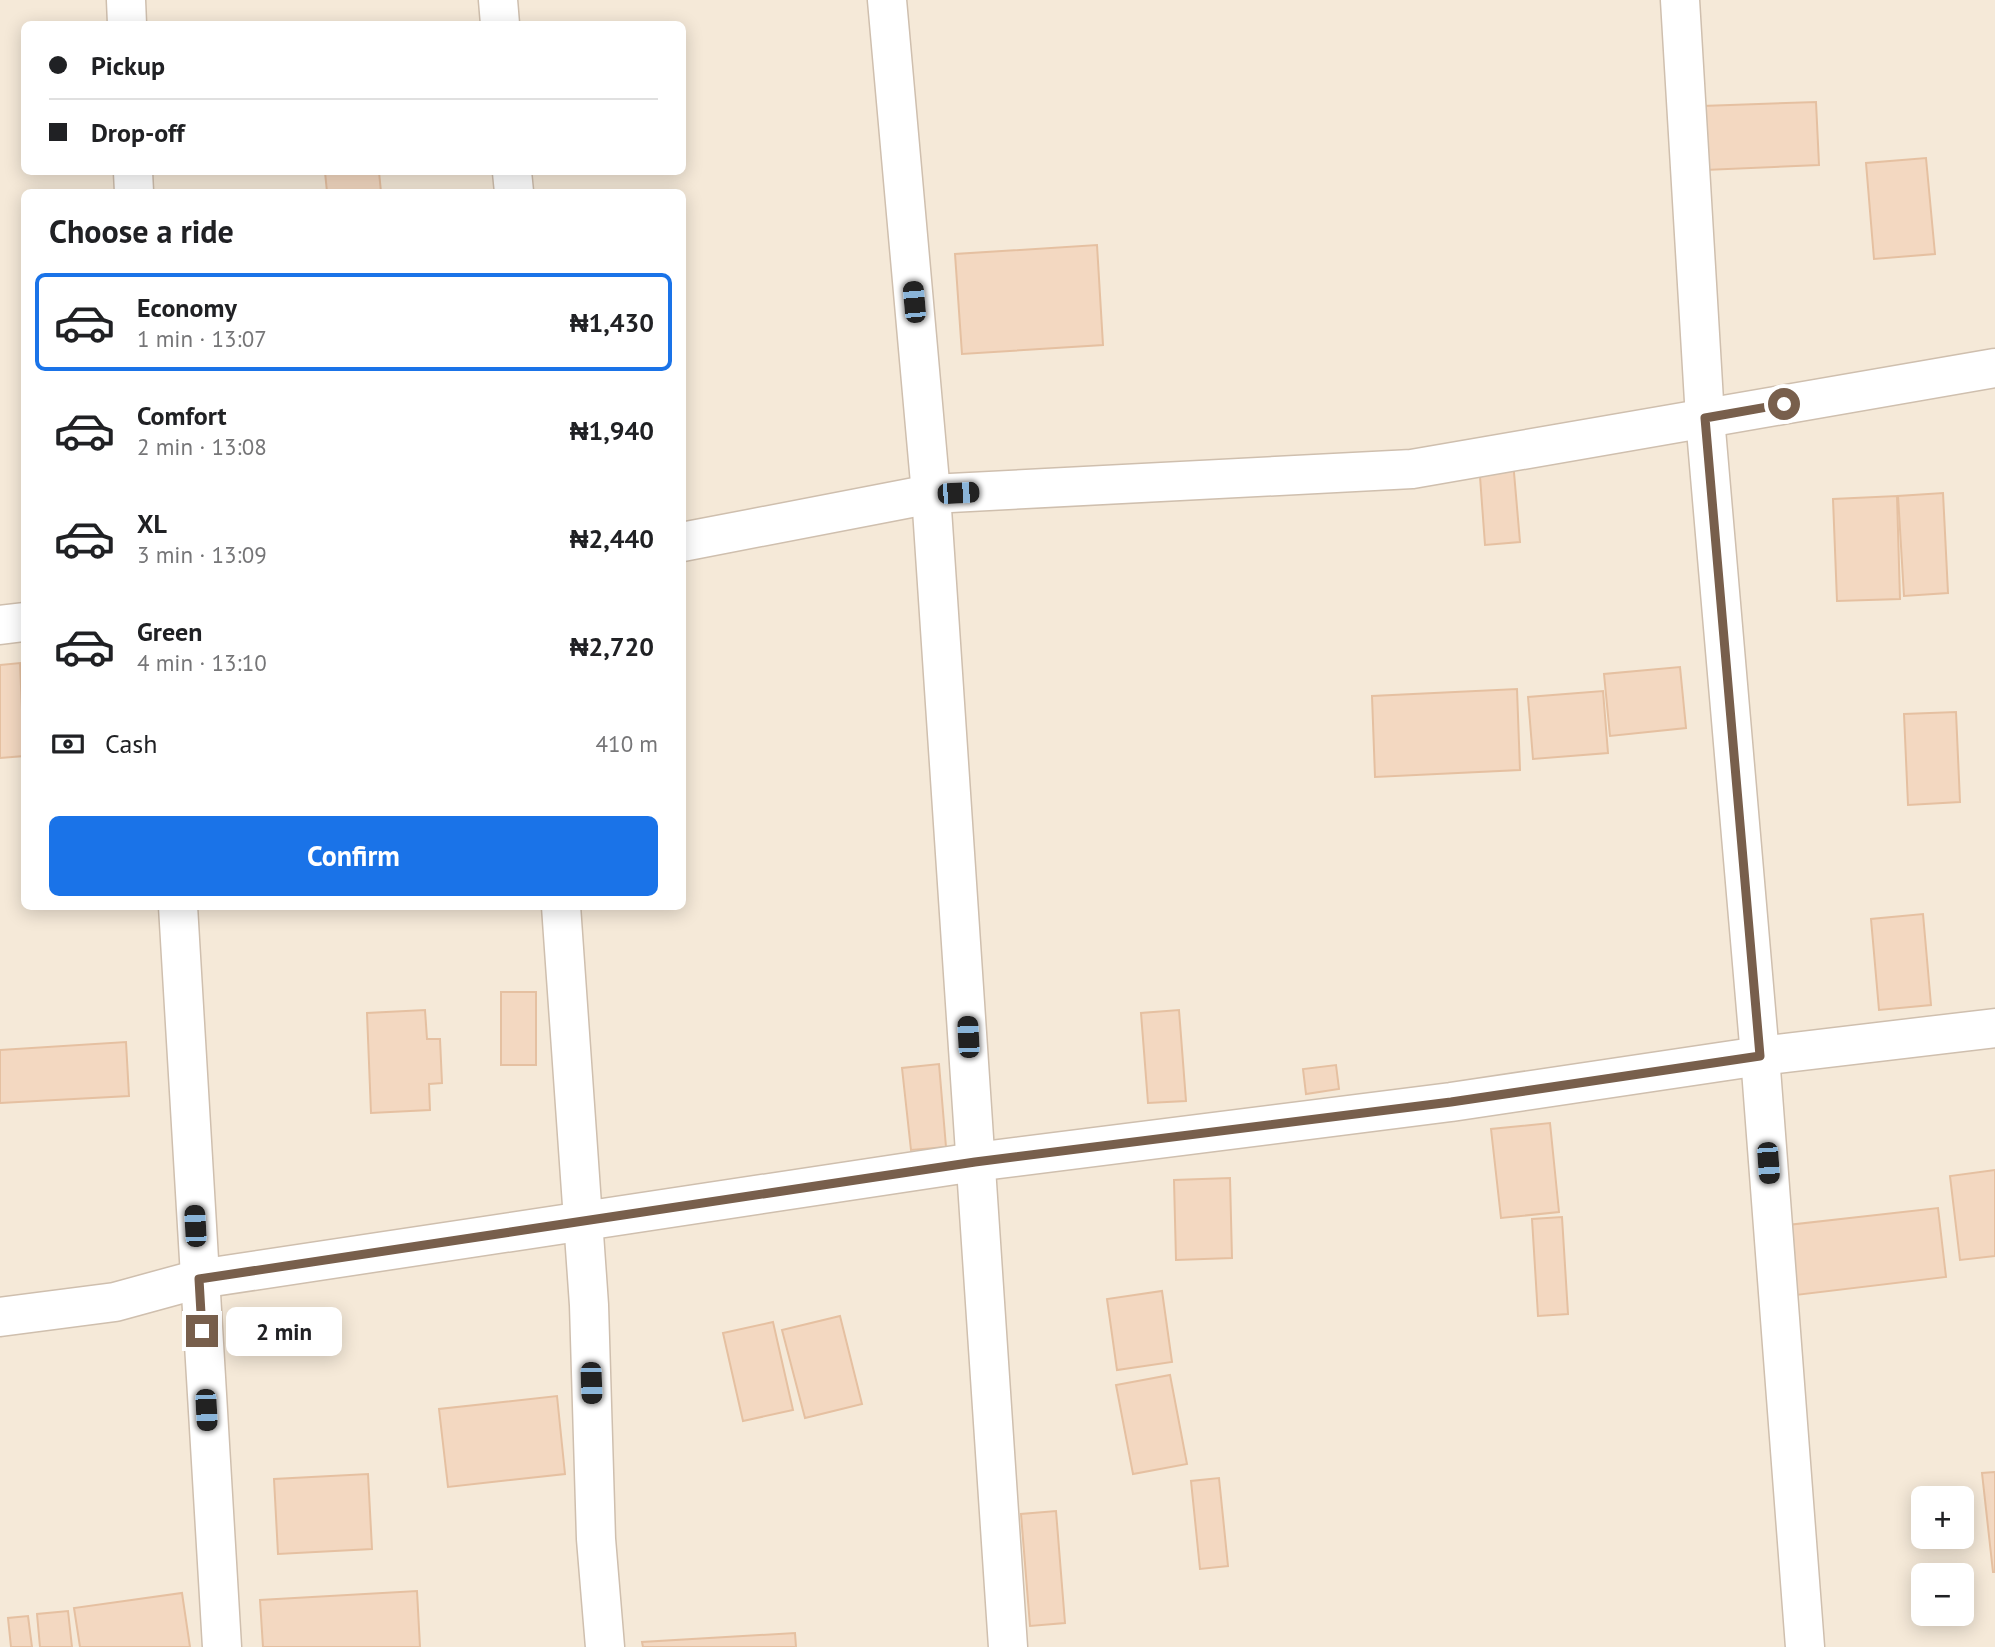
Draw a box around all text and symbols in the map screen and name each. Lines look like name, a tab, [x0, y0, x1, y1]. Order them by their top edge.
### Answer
text: Pickup	[91, 49, 165, 82]
text: Drop-off	[91, 116, 185, 149]
text: Choose a ride	[49, 210, 234, 252]
car	[902, 280, 927, 324]
icon: car	[53, 291, 116, 354]
text: Economy	[137, 291, 237, 324]
text: ₦1,430	[570, 306, 654, 339]
text: 1 min · 13:07	[137, 324, 267, 353]
route start	[1768, 388, 1800, 420]
icon: car	[53, 399, 116, 462]
text: Comfort	[137, 399, 227, 432]
text: ₦1,940	[570, 414, 654, 447]
text: 2 min · 13:08	[137, 432, 267, 461]
car	[937, 481, 980, 505]
icon: car	[53, 507, 116, 570]
text: XL	[137, 507, 167, 540]
text: ₦2,440	[570, 522, 654, 555]
text: 3 min · 13:09	[137, 540, 267, 569]
icon: car	[53, 615, 116, 678]
text: Green	[137, 615, 202, 648]
text: ₦2,720	[570, 630, 654, 663]
text: 4 min · 13:10	[137, 648, 267, 677]
icon: cash	[49, 725, 87, 763]
text: Cash	[105, 727, 157, 760]
text: 410 m	[596, 729, 658, 758]
button: Confirm	[49, 816, 658, 896]
car	[957, 1015, 980, 1059]
car	[1757, 1141, 1780, 1185]
car	[184, 1204, 207, 1248]
callout: 2 min	[227, 1306, 342, 1356]
route end	[186, 1315, 218, 1347]
text: 2 min	[256, 1317, 312, 1346]
car	[580, 1362, 603, 1404]
car	[195, 1388, 218, 1432]
map controls	[1911, 1486, 1974, 1626]
button: +	[1911, 1486, 1974, 1549]
button: −	[1911, 1563, 1974, 1626]

